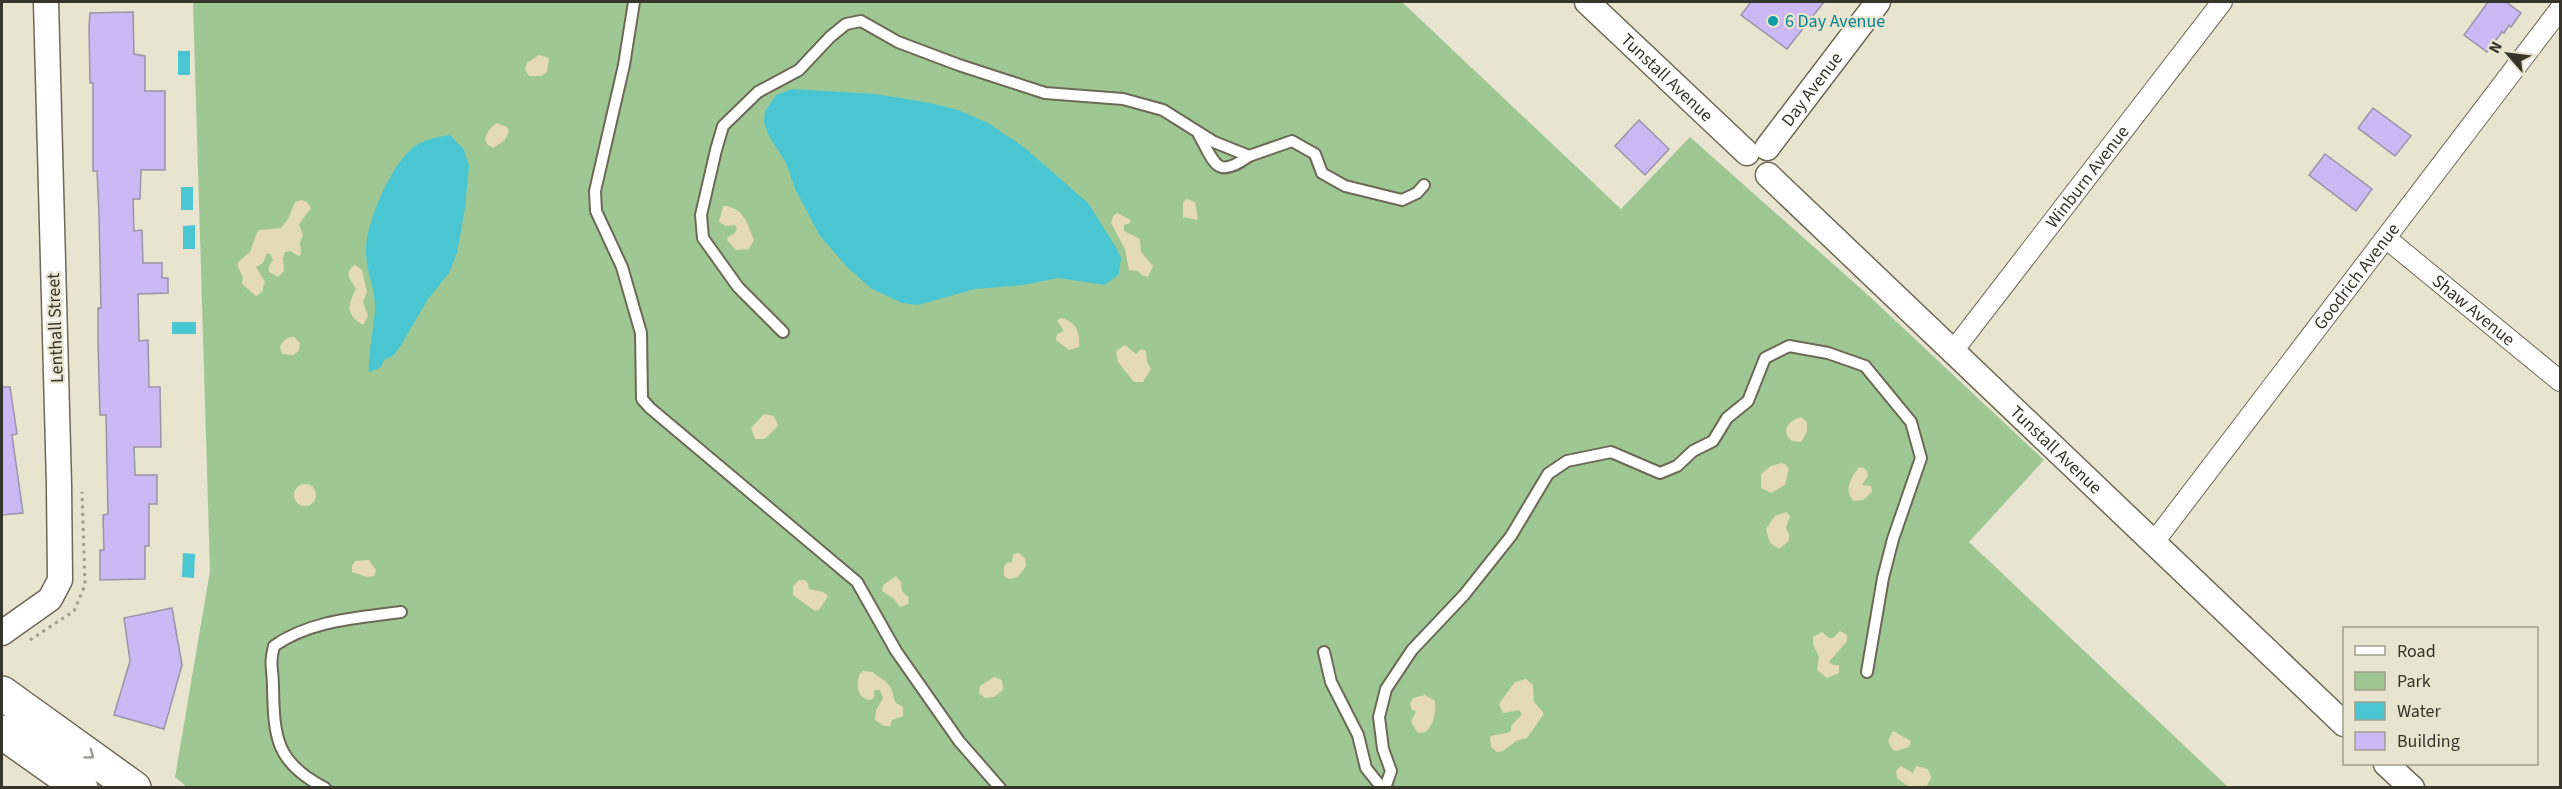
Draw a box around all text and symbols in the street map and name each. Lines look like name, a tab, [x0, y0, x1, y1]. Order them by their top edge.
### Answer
place label: 6 Day Avenue	[1785, 9, 1885, 34]
marker: 6 Day Avenue	[1766, 14, 1780, 28]
north arrow	[2478, 24, 2538, 84]
street label: Tunstall Avenue	[1615, 28, 1718, 128]
text: N	[2483, 38, 2508, 57]
street label: Day Avenue	[1776, 47, 1849, 132]
street label: Winburn Avenue	[2040, 120, 2135, 234]
street label: Goodrich Avenue	[2308, 218, 2406, 335]
street label: Shaw Avenue	[2426, 269, 2520, 352]
street label: Lenthall Street	[41, 273, 70, 383]
street label: Tunstall Avenue	[2004, 400, 2107, 500]
legend	[2343, 627, 2538, 765]
text: Road	[2397, 639, 2436, 664]
text: Park	[2397, 669, 2431, 694]
text: Water	[2397, 699, 2441, 724]
text: Building	[2397, 729, 2460, 754]
one-way arrow	[83, 748, 94, 759]

